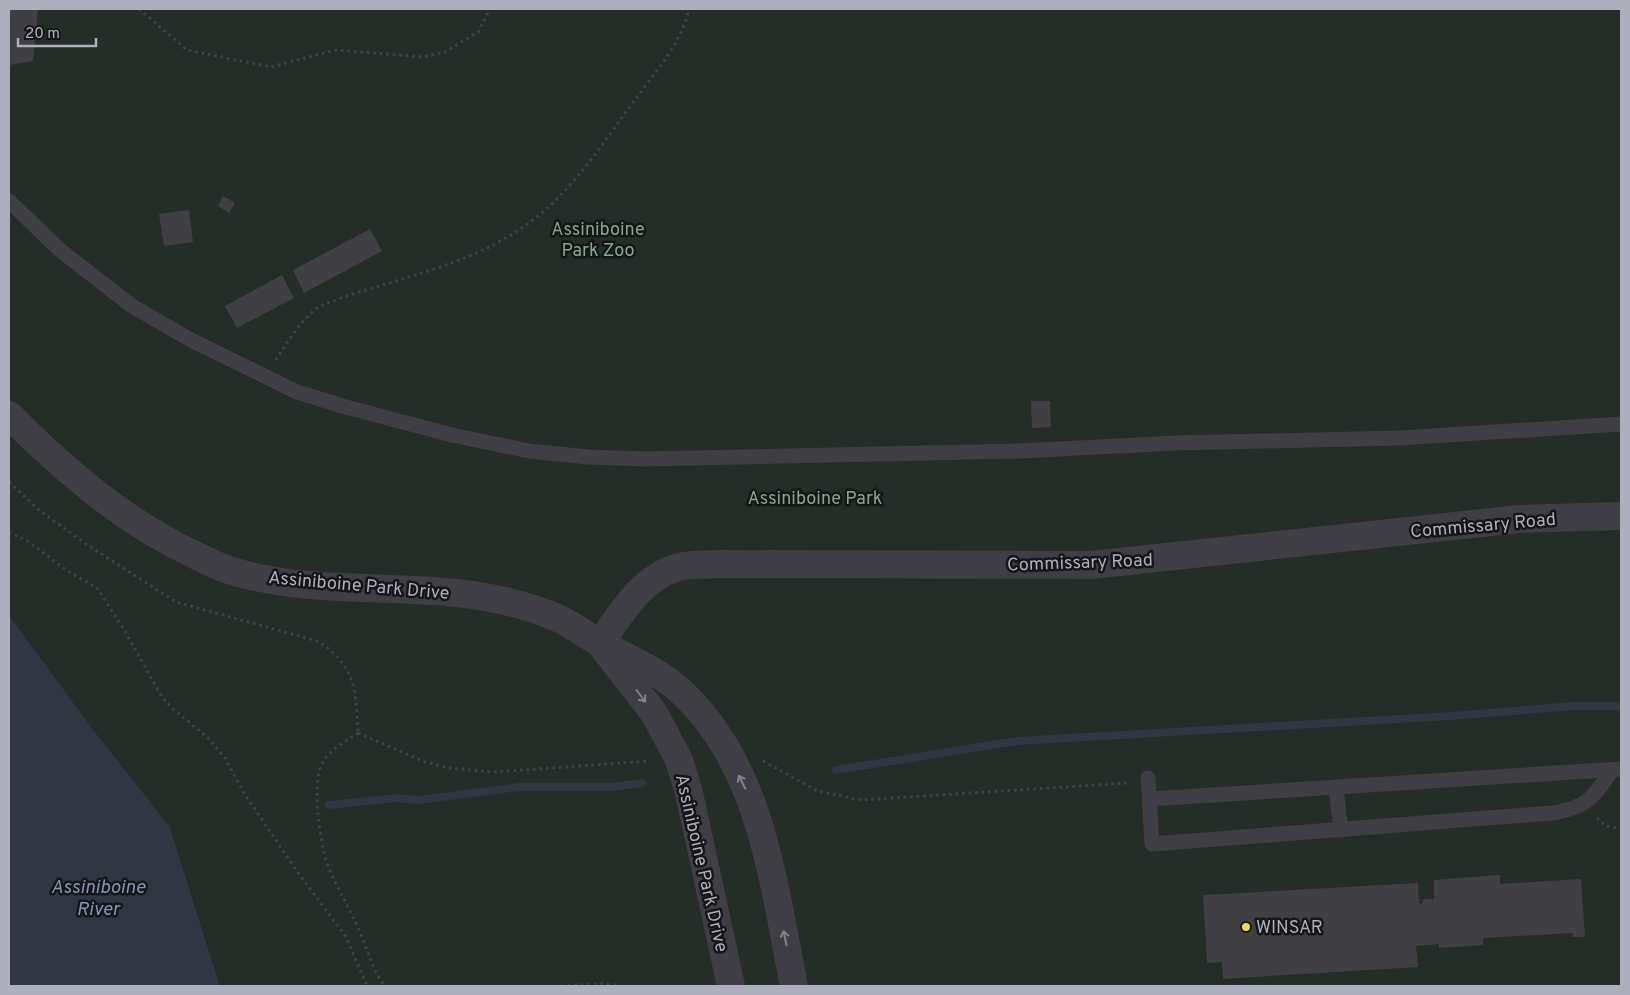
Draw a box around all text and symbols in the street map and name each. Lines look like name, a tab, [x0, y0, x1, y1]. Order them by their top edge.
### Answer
scale bar	[18, 15, 95, 47]
text: 20 m	[25, 25, 60, 44]
park label: Assiniboine Park Zoo	[551, 219, 645, 263]
park label: Assiniboine Park	[748, 488, 882, 511]
street label: Commissary Road	[1409, 509, 1557, 544]
street label: Commissary Road	[1007, 549, 1153, 578]
street label: Assiniboine Park Drive	[267, 567, 450, 606]
one-way arrow	[636, 689, 646, 703]
street label: Assiniboine Park Drive	[669, 772, 732, 954]
one-way arrow	[737, 775, 747, 790]
water label: Assiniboine River	[51, 876, 145, 922]
place label: WINSAR	[1256, 917, 1323, 940]
marker: WINSAR	[1240, 921, 1252, 933]
one-way arrow	[779, 931, 789, 947]

